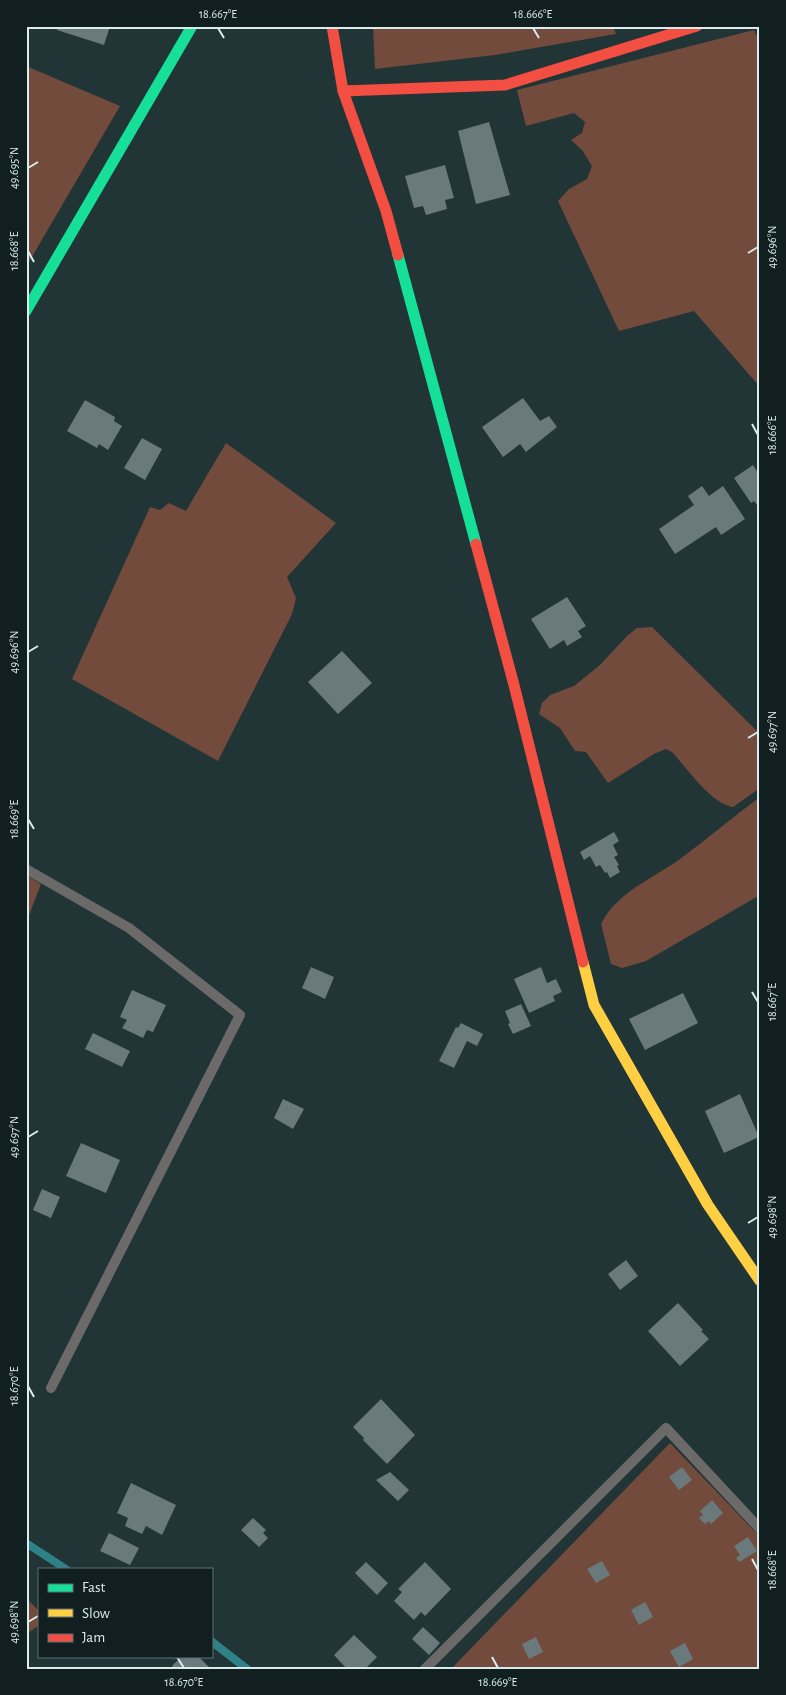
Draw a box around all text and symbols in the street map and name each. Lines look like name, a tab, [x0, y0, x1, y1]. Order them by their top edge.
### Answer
text: 18.667°E	[199, 8, 237, 20]
text: 18.666°E	[514, 8, 553, 20]
text: 49.695°N	[8, 147, 20, 189]
text: 49.696°N	[766, 226, 778, 268]
text: 18.668°E	[8, 231, 20, 270]
text: 18.666°E	[766, 415, 778, 454]
text: 49.696°N	[8, 631, 20, 673]
text: 49.697°N	[766, 711, 778, 753]
text: 18.669°E	[8, 799, 20, 838]
text: 18.667°E	[766, 983, 778, 1021]
text: 49.697°N	[8, 1116, 20, 1158]
text: 49.698°N	[766, 1196, 778, 1238]
text: 18.670°E	[8, 1366, 20, 1405]
text: 18.668°E	[766, 1550, 778, 1589]
legend	[38, 1568, 212, 1658]
text: Fast	[82, 1580, 106, 1595]
text: 49.698°N	[8, 1601, 20, 1643]
text: Slow	[82, 1606, 110, 1621]
text: Jam	[82, 1630, 105, 1645]
text: 18.670°E	[165, 1676, 204, 1688]
text: 18.669°E	[479, 1676, 518, 1688]

